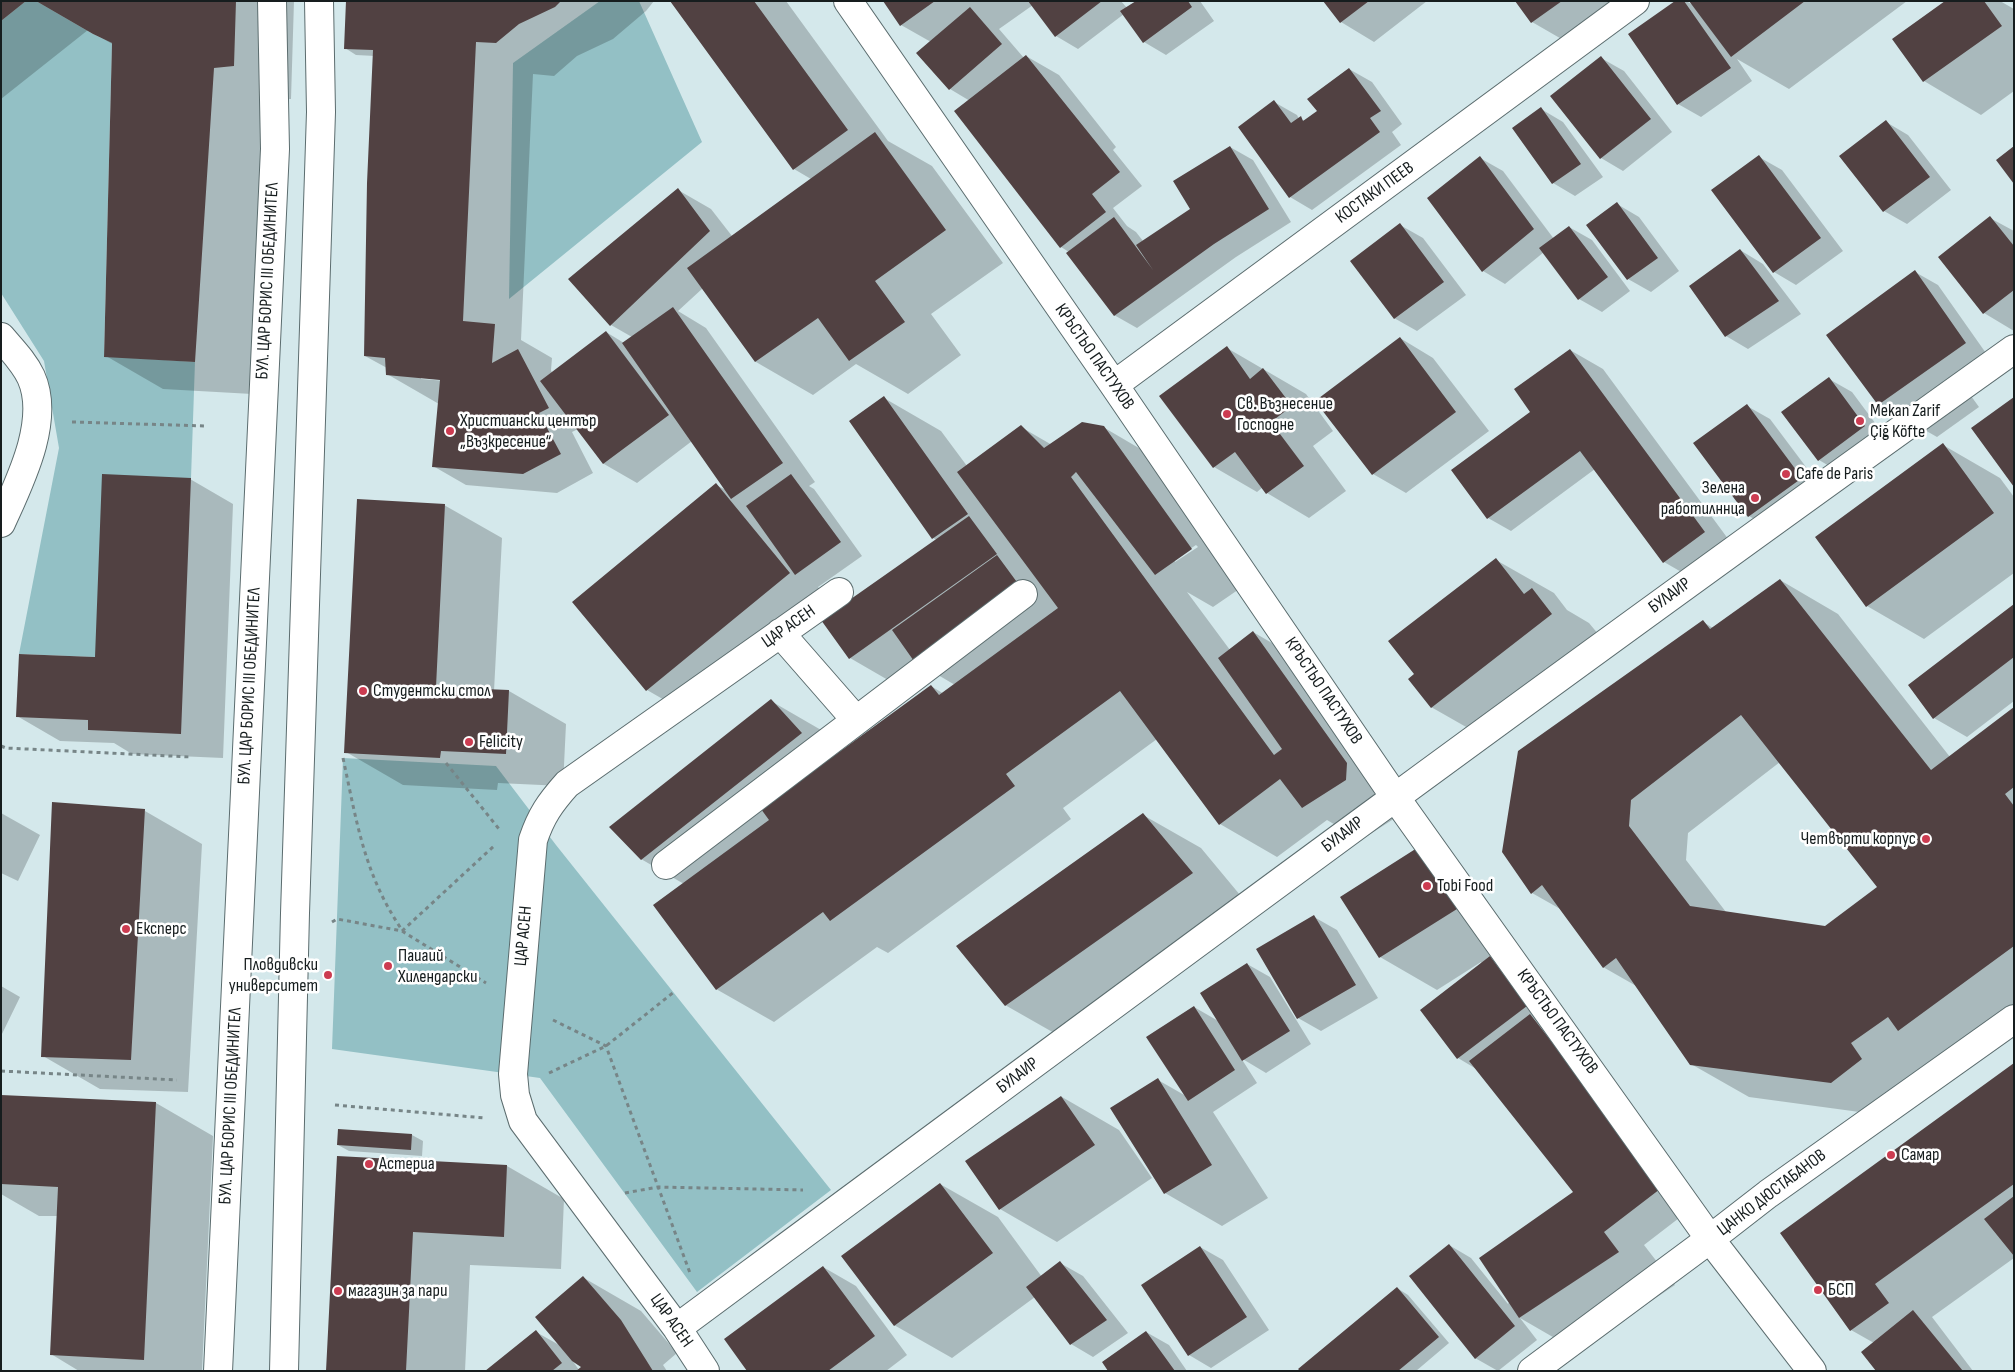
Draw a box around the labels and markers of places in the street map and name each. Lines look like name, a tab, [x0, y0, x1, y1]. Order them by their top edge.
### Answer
place label: Св. Възнесение Господне	[1237, 393, 1333, 436]
place label: Mekan Zarif Çiğ Köfte	[1870, 400, 1940, 442]
marker: Св. Възнесение Господне	[1221, 408, 1233, 420]
place label: Христиански център „Възкресение“	[460, 410, 596, 452]
marker: Mekan Zarif Çiğ Köfte	[1854, 415, 1866, 427]
marker: Христиански център „Възкресение“	[444, 425, 456, 437]
place label: Cafe de Paris	[1796, 463, 1873, 485]
marker: Cafe de Paris	[1780, 468, 1792, 480]
place label: Зелена работилннца	[1661, 477, 1745, 520]
marker: Зелена работилннца	[1749, 492, 1761, 504]
place label: Студентски стол	[373, 680, 491, 702]
marker: Студентски стол	[357, 685, 369, 697]
place label: Felicity	[479, 731, 523, 753]
marker: Felicity	[463, 736, 475, 748]
place label: Четвърти корпус	[1801, 828, 1916, 850]
marker: Четвърти корпус	[1920, 833, 1932, 845]
place label: Tobi Food	[1437, 875, 1493, 897]
marker: Tobi Food	[1421, 880, 1433, 892]
place label: Експерс	[136, 918, 187, 940]
marker: Експерс	[120, 923, 132, 935]
place label: Паиаий Хилендарски	[398, 945, 477, 988]
place label: Пловдивски университет	[229, 954, 318, 996]
marker: Паиаий Хилендарски	[382, 960, 394, 972]
marker: Пловдивски университет	[322, 969, 334, 981]
place label: Самар	[1901, 1144, 1940, 1166]
marker: Самар	[1885, 1149, 1897, 1161]
place label: Астериа	[379, 1153, 435, 1175]
marker: Астериа	[363, 1158, 375, 1170]
place label: БСП	[1828, 1279, 1854, 1301]
place label: магазин за пари	[348, 1280, 448, 1302]
marker: БСП	[1812, 1284, 1824, 1296]
marker: магазин за пари	[332, 1285, 344, 1297]

